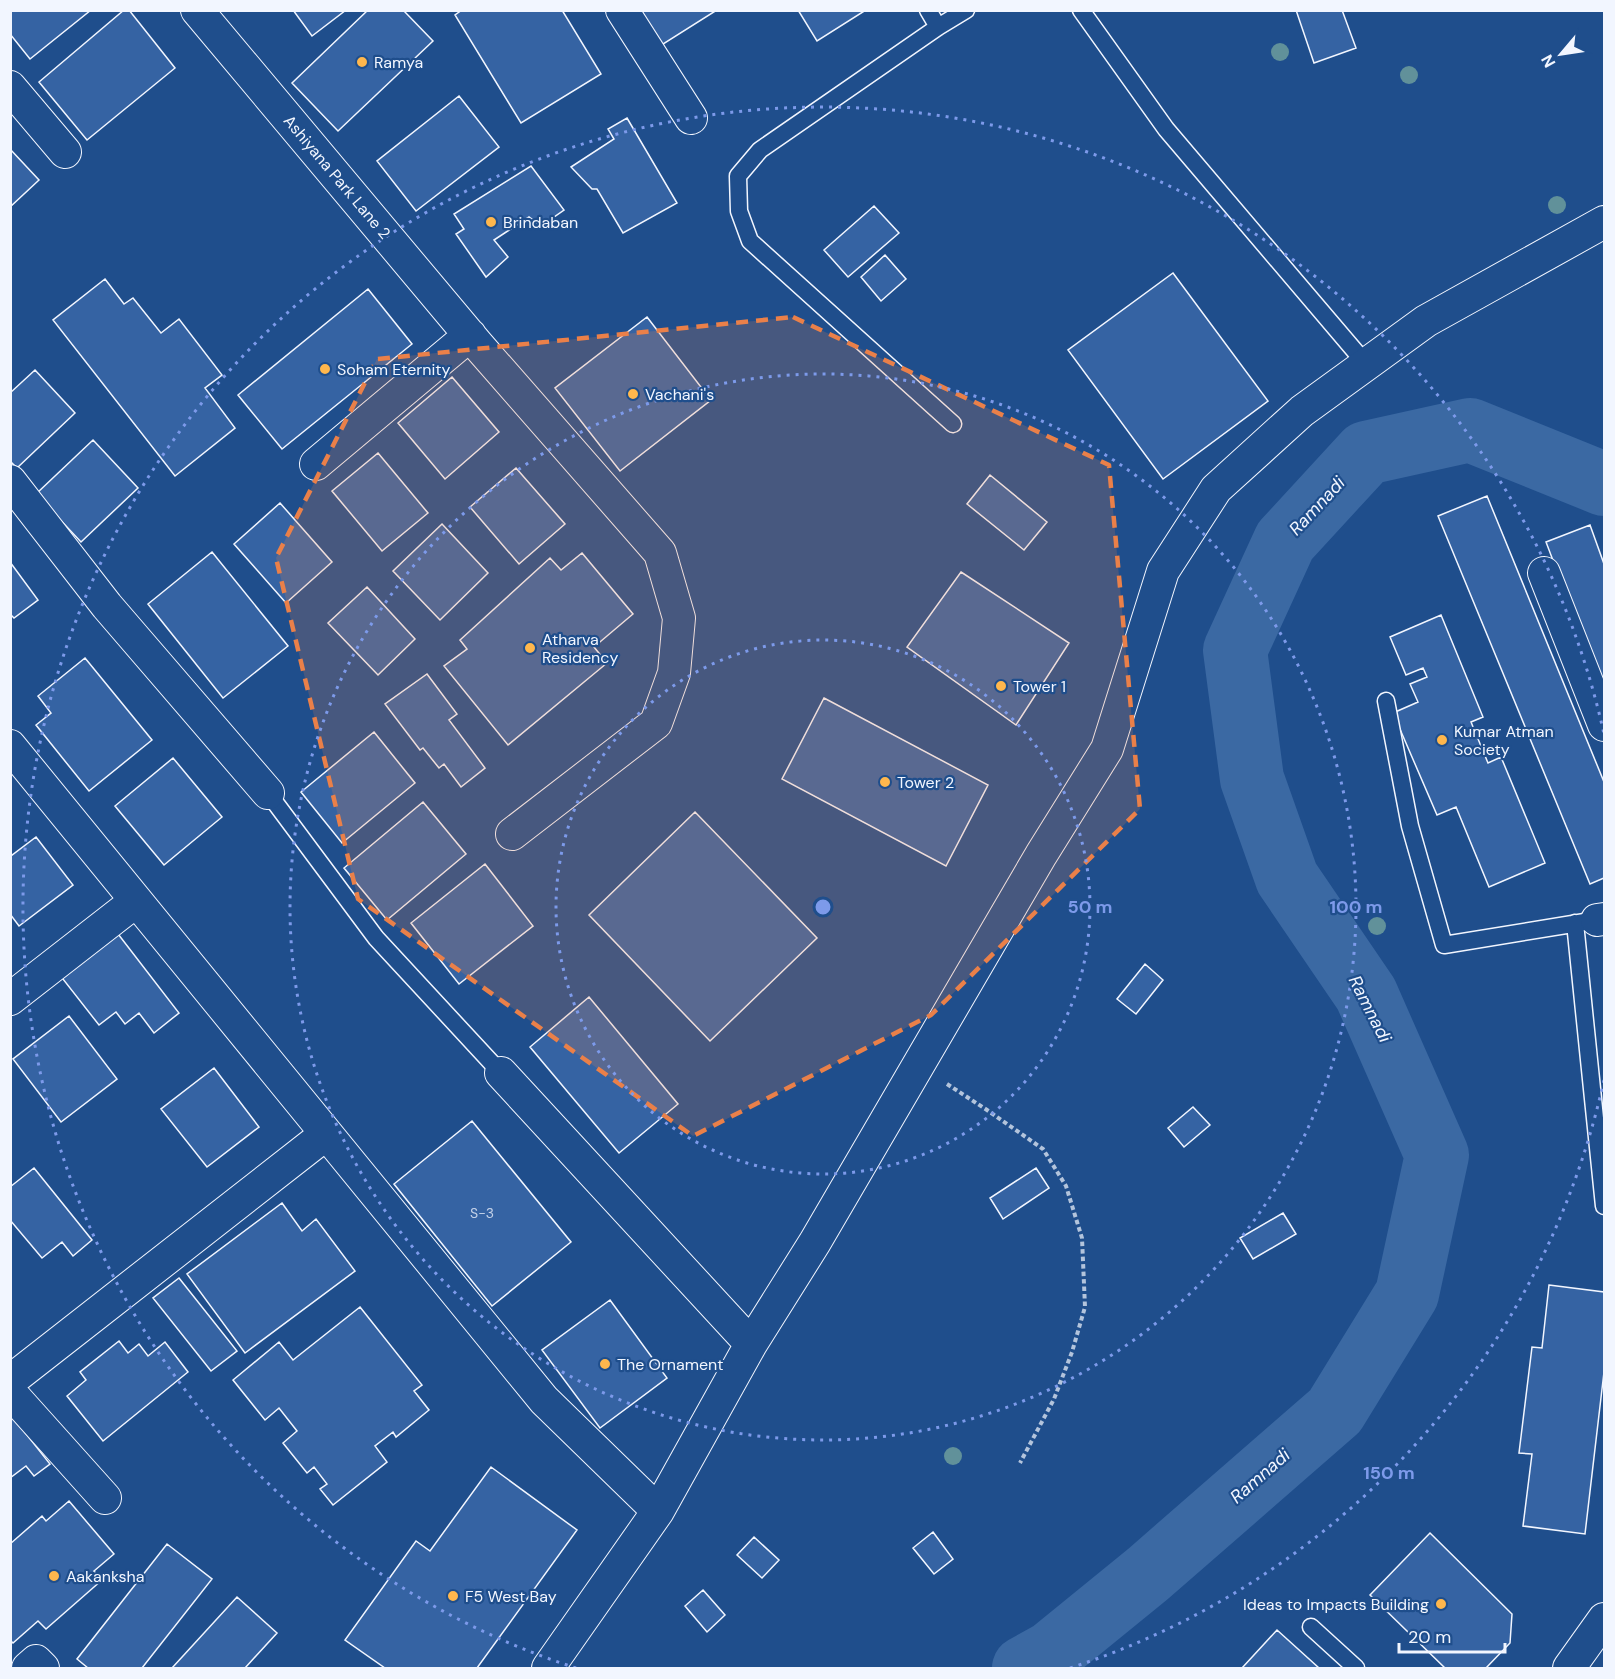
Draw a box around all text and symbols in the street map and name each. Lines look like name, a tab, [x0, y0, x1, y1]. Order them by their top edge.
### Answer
north arrow	[1531, 24, 1591, 84]
text: N	[1536, 51, 1560, 71]
place label: Ramya	[374, 52, 423, 73]
marker: Ramya	[355, 55, 369, 69]
street label: Ashiyana Park Lane 2	[279, 111, 395, 243]
place label: Brindaban	[503, 212, 578, 233]
marker: Brindaban	[484, 215, 498, 229]
place label: Soham Eternity	[337, 359, 451, 380]
marker: Soham Eternity	[318, 362, 332, 376]
place label: Vachani's	[645, 384, 714, 405]
marker: Vachani's	[626, 387, 640, 401]
water label: Ramnadi	[1284, 471, 1351, 541]
place label: Atharva Residency	[542, 629, 618, 668]
marker: Atharva Residency	[523, 641, 537, 655]
place label: Tower 1	[1013, 676, 1066, 697]
marker: Tower 1	[994, 679, 1008, 693]
place label: Kumar Atman Society	[1454, 721, 1554, 760]
marker: Kumar Atman Society	[1435, 733, 1449, 747]
place label: Tower 2	[897, 772, 954, 793]
marker: Tower 2	[878, 775, 892, 789]
text: 50 m	[1067, 895, 1113, 919]
text: 100 m	[1329, 895, 1383, 919]
centre of rings	[813, 897, 833, 917]
water label: Ramnadi	[1343, 971, 1397, 1047]
house number: S-3	[470, 1204, 494, 1222]
place label: The Ornament	[617, 1354, 724, 1375]
marker: The Ornament	[598, 1357, 612, 1371]
water label: Ramnadi	[1225, 1443, 1296, 1509]
text: 150 m	[1363, 1461, 1415, 1485]
place label: Aakanksha	[66, 1566, 144, 1587]
marker: Aakanksha	[47, 1569, 61, 1583]
place label: F5 West Bay	[465, 1586, 557, 1607]
marker: F5 West Bay	[446, 1589, 460, 1603]
place label: Ideas to Impacts Building	[1243, 1594, 1429, 1615]
marker: Ideas to Impacts Building	[1434, 1597, 1448, 1611]
scale bar	[1399, 1616, 1506, 1654]
text: 20 m	[1408, 1625, 1451, 1649]

